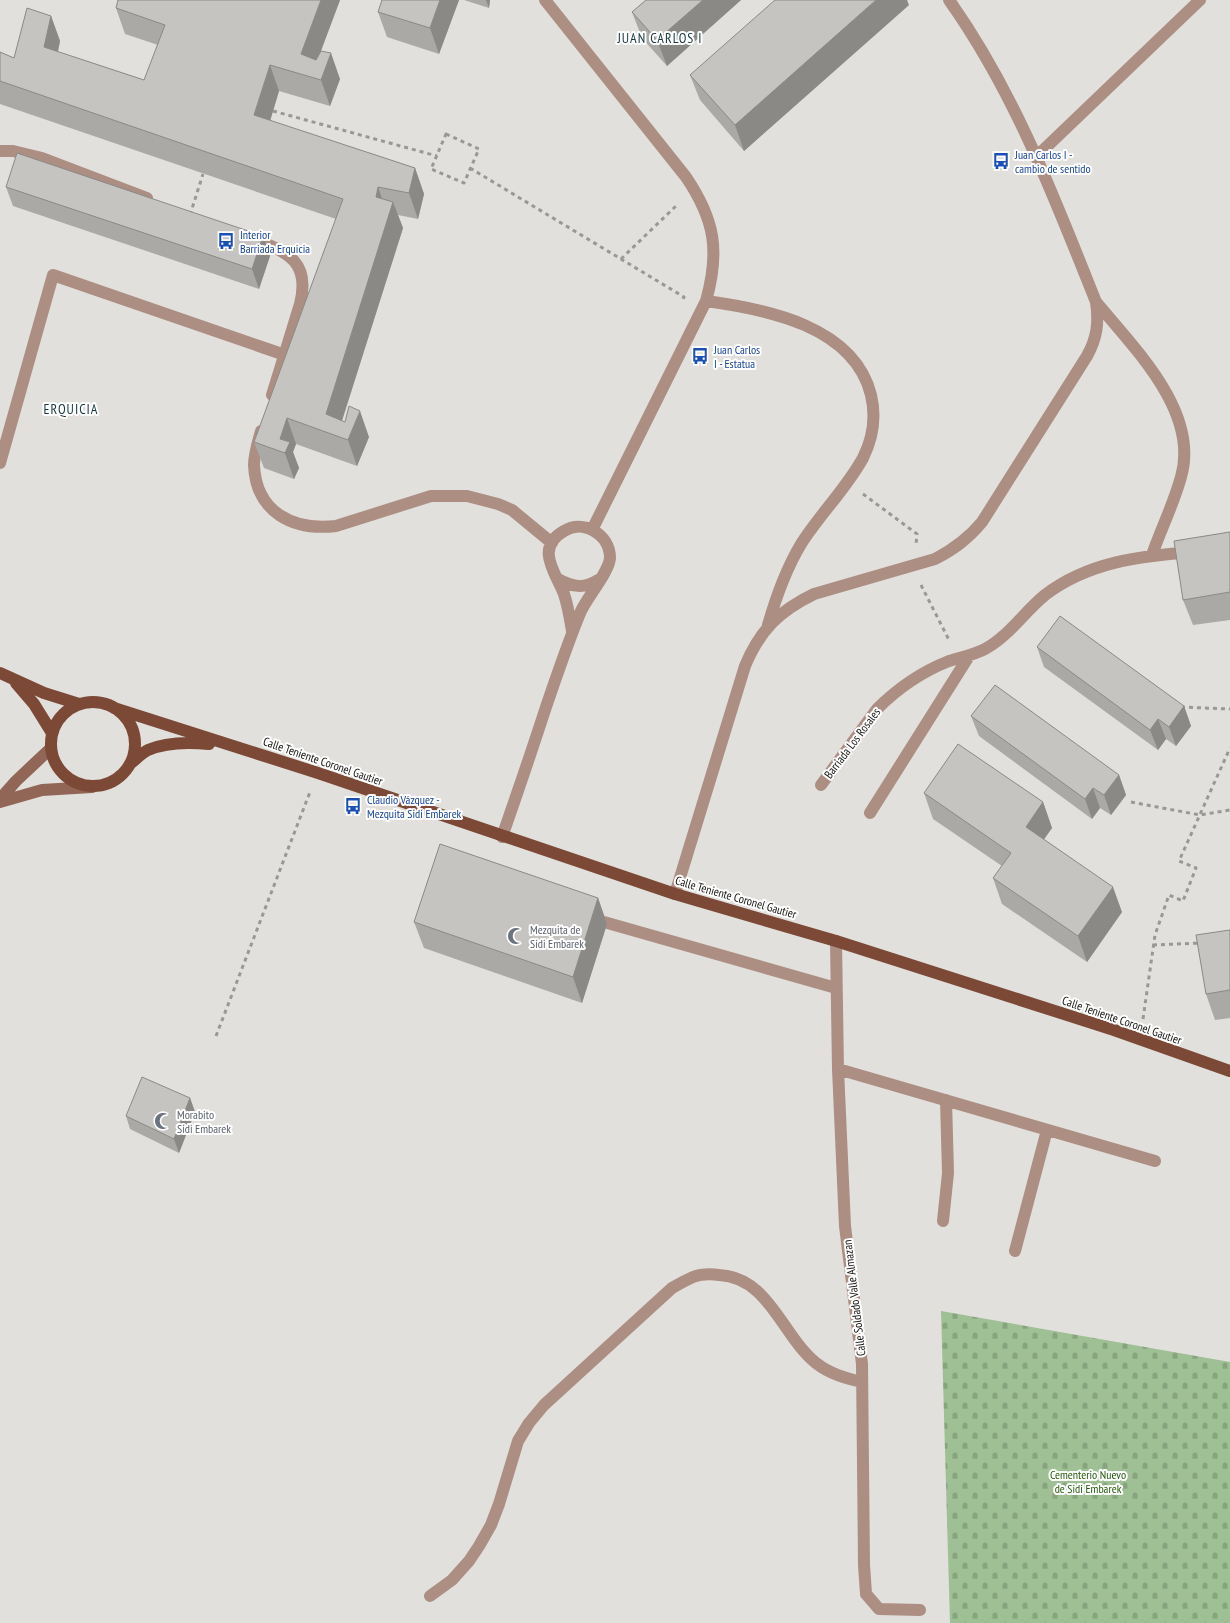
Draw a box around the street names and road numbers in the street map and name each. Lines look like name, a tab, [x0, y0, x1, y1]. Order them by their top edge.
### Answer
street label: Barriada Los Rosales	[821, 705, 883, 781]
street label: Calle Teniente Coronel Gautier	[261, 734, 385, 789]
street label: Calle Teniente Coronel Gautier	[674, 873, 799, 922]
street label: Calle Teniente Coronel Gautier	[1060, 993, 1184, 1048]
street label: Calle Soldado Valle Almazan	[839, 1239, 869, 1357]

